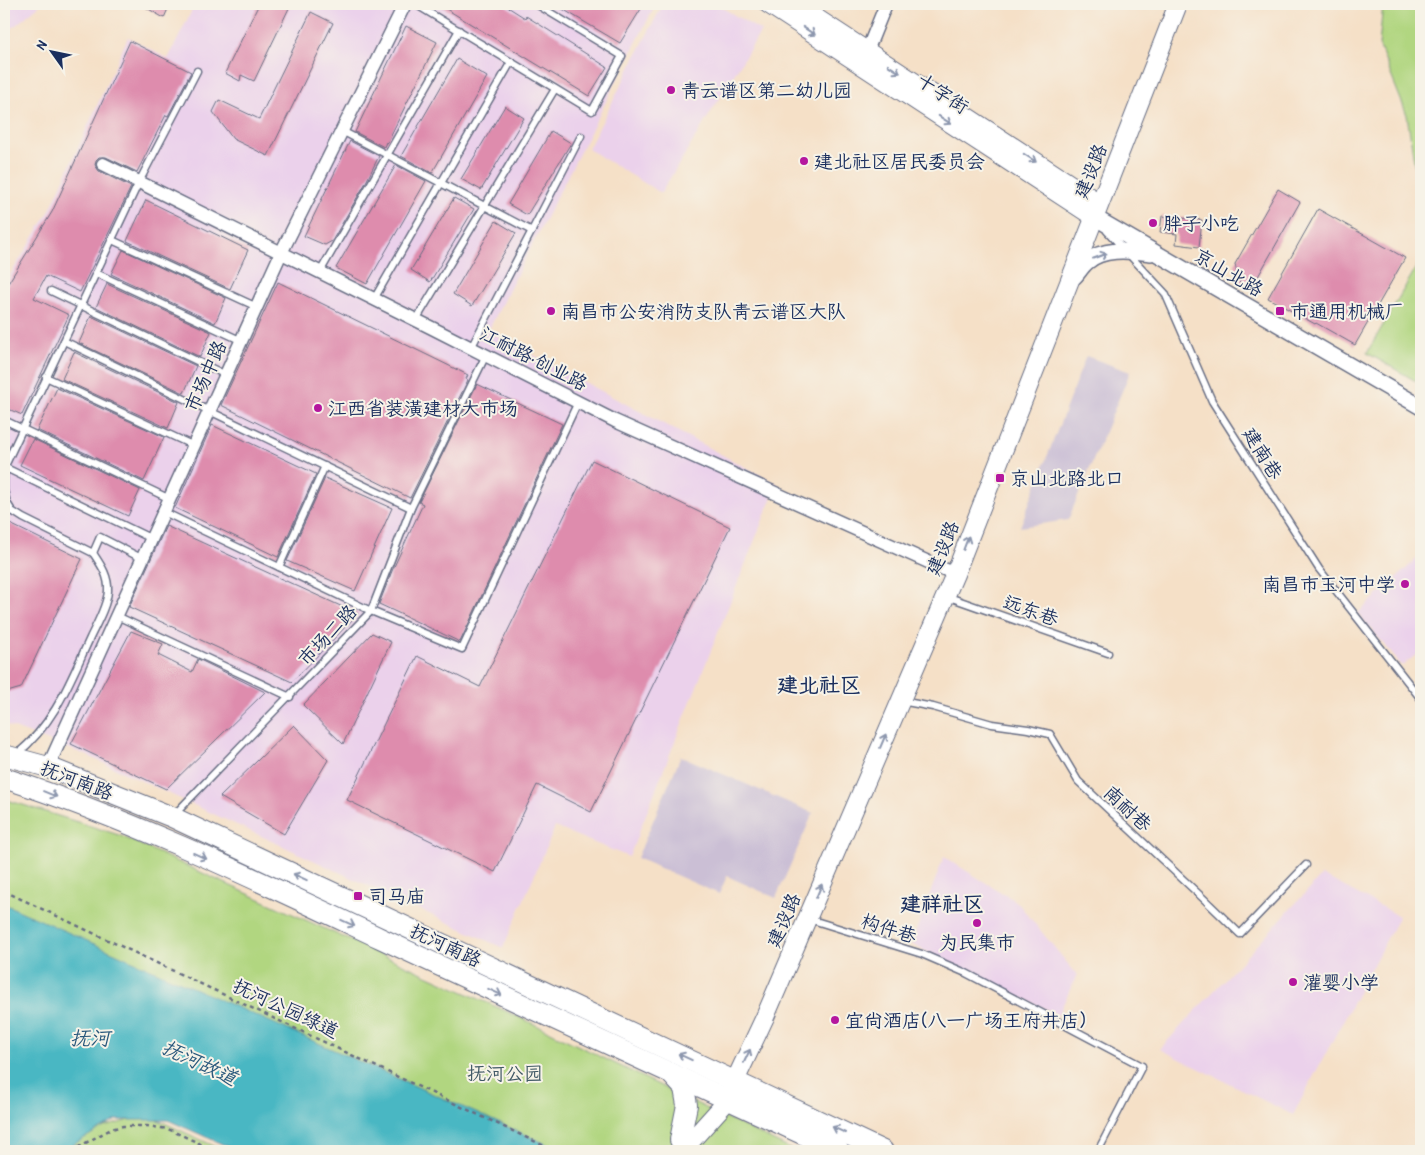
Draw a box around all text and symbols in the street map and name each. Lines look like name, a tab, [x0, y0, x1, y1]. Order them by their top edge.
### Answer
one-way arrow	[801, 26, 815, 36]
north arrow	[28, 28, 78, 78]
text: N	[31, 36, 51, 53]
one-way arrow	[887, 64, 901, 74]
street label: 十字街	[912, 67, 974, 119]
place label: 青云谱区第二幼儿园	[681, 77, 852, 103]
marker: 青云谱区第二幼儿园	[665, 84, 677, 96]
one-way arrow	[937, 115, 951, 125]
street label: 建设路	[1067, 140, 1113, 202]
place label: 建北社区居民委员会	[814, 148, 985, 174]
one-way arrow	[1023, 153, 1037, 163]
marker: 建北社区居民委员会	[798, 155, 810, 167]
place label: 胖子小吃	[1163, 210, 1239, 236]
marker: 胖子小吃	[1147, 217, 1159, 229]
street label: 京山北路	[1190, 242, 1268, 302]
one-way arrow	[1092, 251, 1107, 260]
place label: 南昌市公安消防支队青云谱区大队	[561, 298, 846, 324]
place label: 市通用机械厂	[1290, 298, 1404, 324]
marker: 南昌市公安消防支队青云谱区大队	[545, 305, 557, 317]
marker: 市通用机械厂	[1274, 305, 1286, 317]
street label: 江耐路·创业路	[476, 320, 592, 396]
street label: 市场中路	[178, 336, 232, 416]
place label: 江西省装潢建材大市场	[328, 395, 518, 421]
marker: 江西省装潢建材大市场	[312, 402, 324, 414]
street label: 建南巷	[1237, 422, 1289, 484]
place label: 京山北路北口	[1010, 465, 1124, 491]
marker: 京山北路北口	[994, 472, 1006, 484]
street label: 建设路	[919, 517, 965, 579]
one-way arrow	[962, 536, 972, 551]
place label: 南昌市玉河中学	[1262, 571, 1395, 597]
marker: 南昌市玉河中学	[1399, 578, 1411, 590]
street label: 远东巷	[1000, 588, 1062, 632]
street label: 市场二路	[292, 598, 362, 672]
district label: 建北社区	[777, 670, 861, 699]
one-way arrow	[878, 734, 888, 749]
street label: 抚河南路	[37, 754, 117, 806]
street label: 南耐巷	[1098, 779, 1158, 837]
one-way arrow	[42, 789, 57, 799]
one-way arrow	[192, 851, 207, 861]
one-way arrow	[293, 872, 308, 881]
place label: 司马庙	[368, 883, 425, 909]
one-way arrow	[814, 884, 824, 899]
street label: 建设路	[760, 889, 806, 951]
district label: 建祥社区	[900, 889, 984, 918]
marker: 司马庙	[352, 890, 364, 902]
street label: 构件巷	[858, 907, 920, 949]
street label: 抚河南路	[406, 917, 486, 973]
marker: 为民集市	[971, 917, 983, 929]
one-way arrow	[340, 919, 355, 928]
place label: 为民集市	[939, 929, 1015, 955]
place label: 灌婴小学	[1303, 969, 1379, 995]
street label: 抚河公园绿道	[229, 972, 343, 1044]
marker: 灌婴小学	[1287, 976, 1299, 988]
one-way arrow	[487, 987, 502, 997]
place label: 宜尚酒店(八一广场王府井店)	[845, 1007, 1086, 1033]
marker: 宜尚酒店(八一广场王府井店)	[829, 1014, 841, 1026]
water label: 抚河	[70, 1024, 113, 1051]
water label: 抚河故道	[158, 1033, 244, 1092]
one-way arrow	[743, 1049, 752, 1064]
one-way arrow	[678, 1052, 693, 1062]
park label: 抚河公园	[467, 1060, 543, 1086]
one-way arrow	[832, 1125, 847, 1135]

